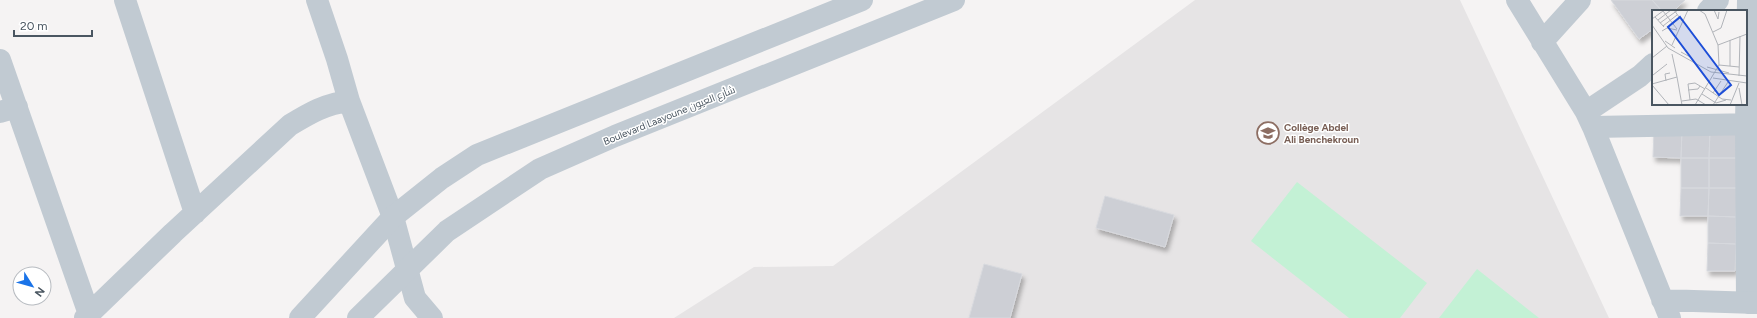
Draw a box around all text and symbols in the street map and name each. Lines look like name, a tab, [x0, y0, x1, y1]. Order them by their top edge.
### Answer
inset map	[1652, 10, 1747, 105]
scale bar	[14, 12, 92, 38]
text: 20 m	[20, 19, 48, 33]
street label: Boulevard Laayoune شأرع العيون	[601, 83, 737, 148]
school or university icon: Collège Abdel Ali Benchekroun	[1255, 120, 1281, 146]
place label: Collège Abdel Ali Benchekroun	[1284, 121, 1359, 146]
north arrow	[12, 266, 52, 306]
text: N	[32, 284, 47, 299]

